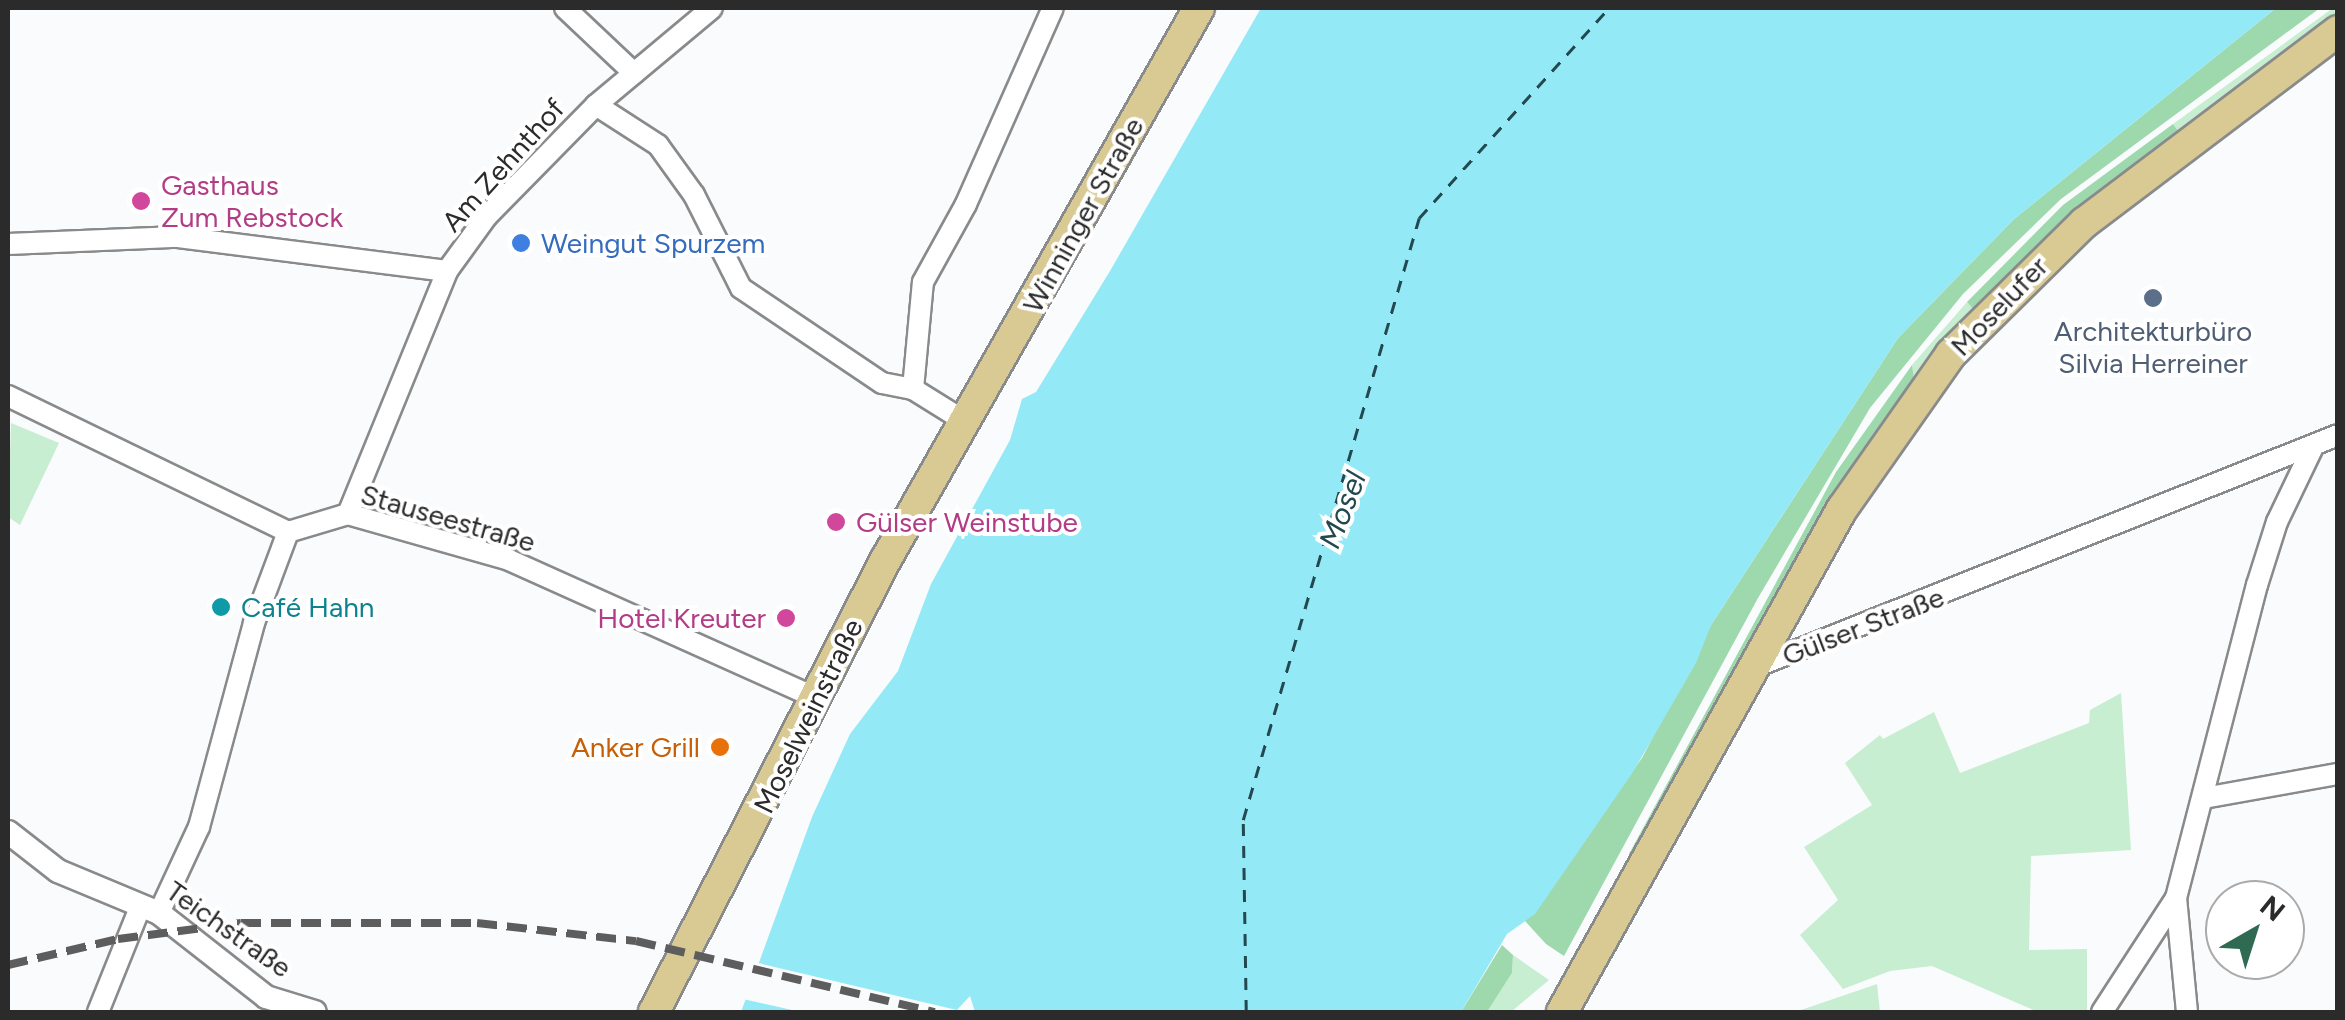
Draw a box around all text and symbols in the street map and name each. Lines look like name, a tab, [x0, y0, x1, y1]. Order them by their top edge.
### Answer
street label: Am Zehnthof	[435, 92, 571, 238]
street label: Winninger Straße	[1016, 112, 1150, 318]
place label: Gasthaus Zum Rebstock	[161, 168, 343, 234]
marker: Gasthaus Zum Rebstock	[130, 190, 152, 212]
place label: Weingut Spurzem	[541, 226, 765, 260]
marker: Weingut Spurzem	[510, 232, 532, 254]
street label: Moselufer	[1943, 249, 2055, 363]
marker: Architekturbüro Silvia Herreiner	[2142, 287, 2164, 309]
place label: Architekturbüro Silvia Herreiner	[2054, 314, 2252, 380]
water label: Mosel	[1312, 466, 1374, 554]
street label: Stauseestraße	[357, 477, 539, 559]
place label: Gülser Weinstube	[856, 505, 1078, 539]
marker: Gülser Weinstube	[825, 511, 847, 533]
street label: Gülser Straße	[1777, 580, 1949, 672]
place label: Café Hahn	[241, 590, 374, 624]
marker: Café Hahn	[210, 596, 232, 618]
place label: Hotel Kreuter	[597, 601, 766, 635]
marker: Hotel Kreuter	[775, 607, 797, 629]
street label: Moselweinstraße	[746, 613, 870, 819]
place label: Anker Grill	[571, 730, 700, 764]
marker: Anker Grill	[709, 736, 731, 758]
street label: Teichstraße	[160, 874, 298, 984]
north arrow	[2205, 880, 2305, 980]
text: N	[2254, 888, 2292, 928]

